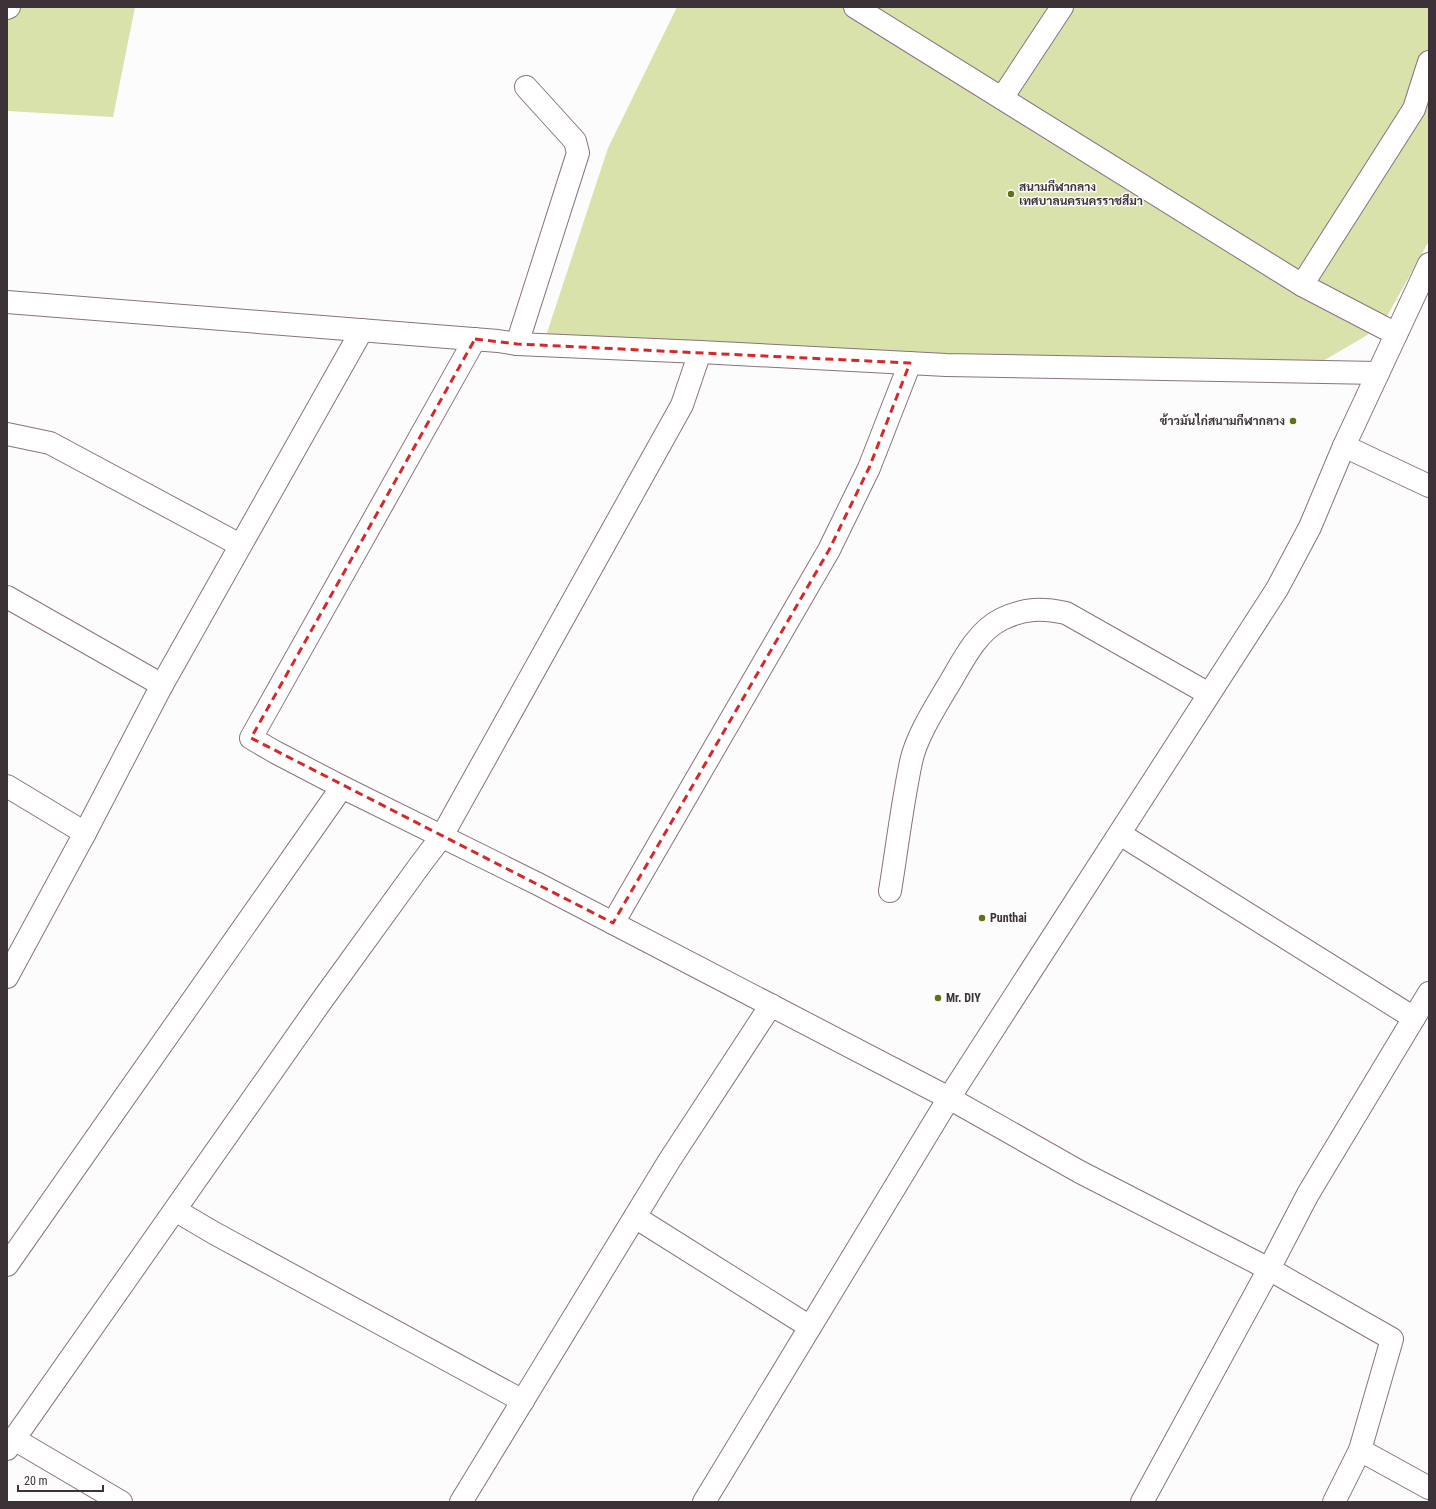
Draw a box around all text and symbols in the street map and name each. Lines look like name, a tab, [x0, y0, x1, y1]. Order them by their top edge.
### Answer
place label: สนามกีฬากลาง เทศบาลนครนครราชสีมา	[1019, 179, 1143, 208]
marker: สนามกีฬากลาง เทศบาลนครนครราชสีมา	[1006, 189, 1016, 199]
place label: ข้าวมันไก่สนามกีฬากลาง	[1160, 413, 1285, 428]
marker: ข้าวมันไก่สนามกีฬากลาง	[1288, 416, 1298, 426]
place label: Punthai	[990, 911, 1027, 925]
marker: Punthai	[977, 913, 987, 923]
place label: Mr. DIY	[946, 991, 981, 1005]
marker: Mr. DIY	[933, 993, 943, 1003]
scale bar	[18, 1467, 103, 1493]
text: 20 m	[24, 1474, 48, 1488]

